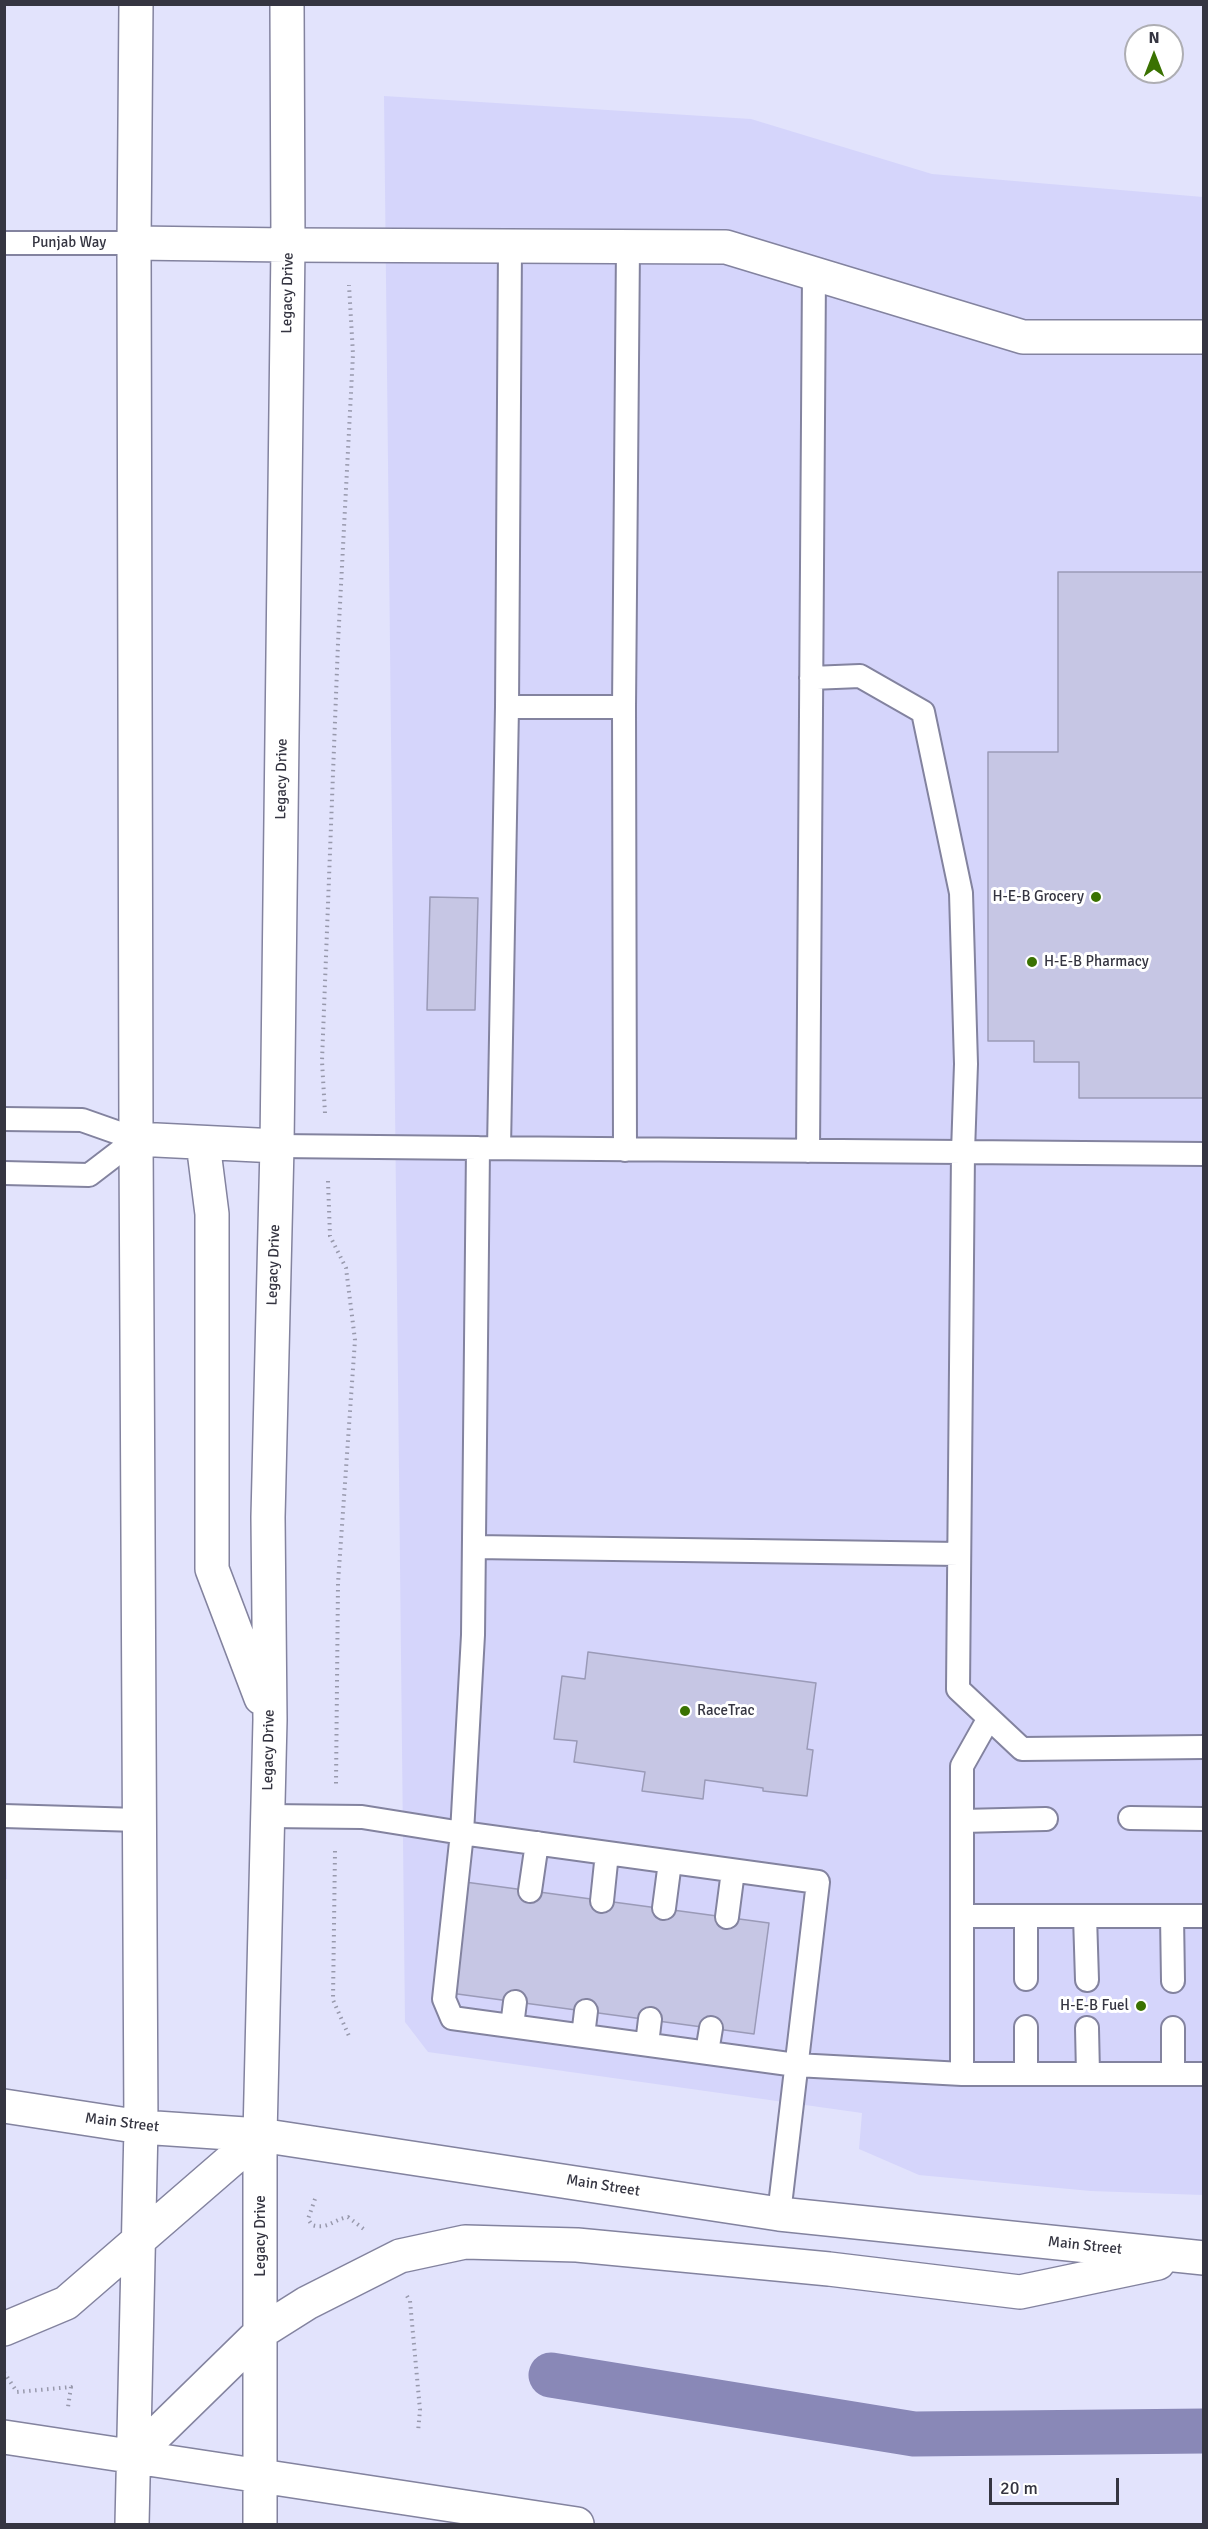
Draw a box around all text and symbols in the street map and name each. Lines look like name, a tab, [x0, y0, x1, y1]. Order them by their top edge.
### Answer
north arrow	[1124, 24, 1184, 84]
text: N	[1148, 28, 1160, 48]
street label: Punjab Way	[32, 234, 106, 252]
street label: Legacy Drive	[278, 252, 298, 334]
street label: Legacy Drive	[272, 738, 292, 820]
place label: H-E-B Grocery	[992, 888, 1084, 906]
marker: H-E-B Grocery	[1089, 890, 1103, 904]
place label: H-E-B Pharmacy	[1044, 953, 1149, 971]
marker: H-E-B Pharmacy	[1025, 955, 1039, 969]
street label: Legacy Drive	[264, 1224, 284, 1306]
place label: RaceTrac	[697, 1702, 755, 1720]
marker: RaceTrac	[678, 1704, 692, 1718]
street label: Legacy Drive	[259, 1709, 279, 1791]
place label: H-E-B Fuel	[1060, 1997, 1129, 2015]
marker: H-E-B Fuel	[1134, 1999, 1148, 2013]
street label: Main Street	[84, 2110, 160, 2136]
street label: Main Street	[565, 2171, 641, 2201]
street label: Legacy Drive	[252, 2195, 270, 2277]
street label: Main Street	[1047, 2233, 1123, 2259]
scale bar	[992, 2466, 1122, 2504]
text: 20 m	[1000, 2477, 1038, 2499]

